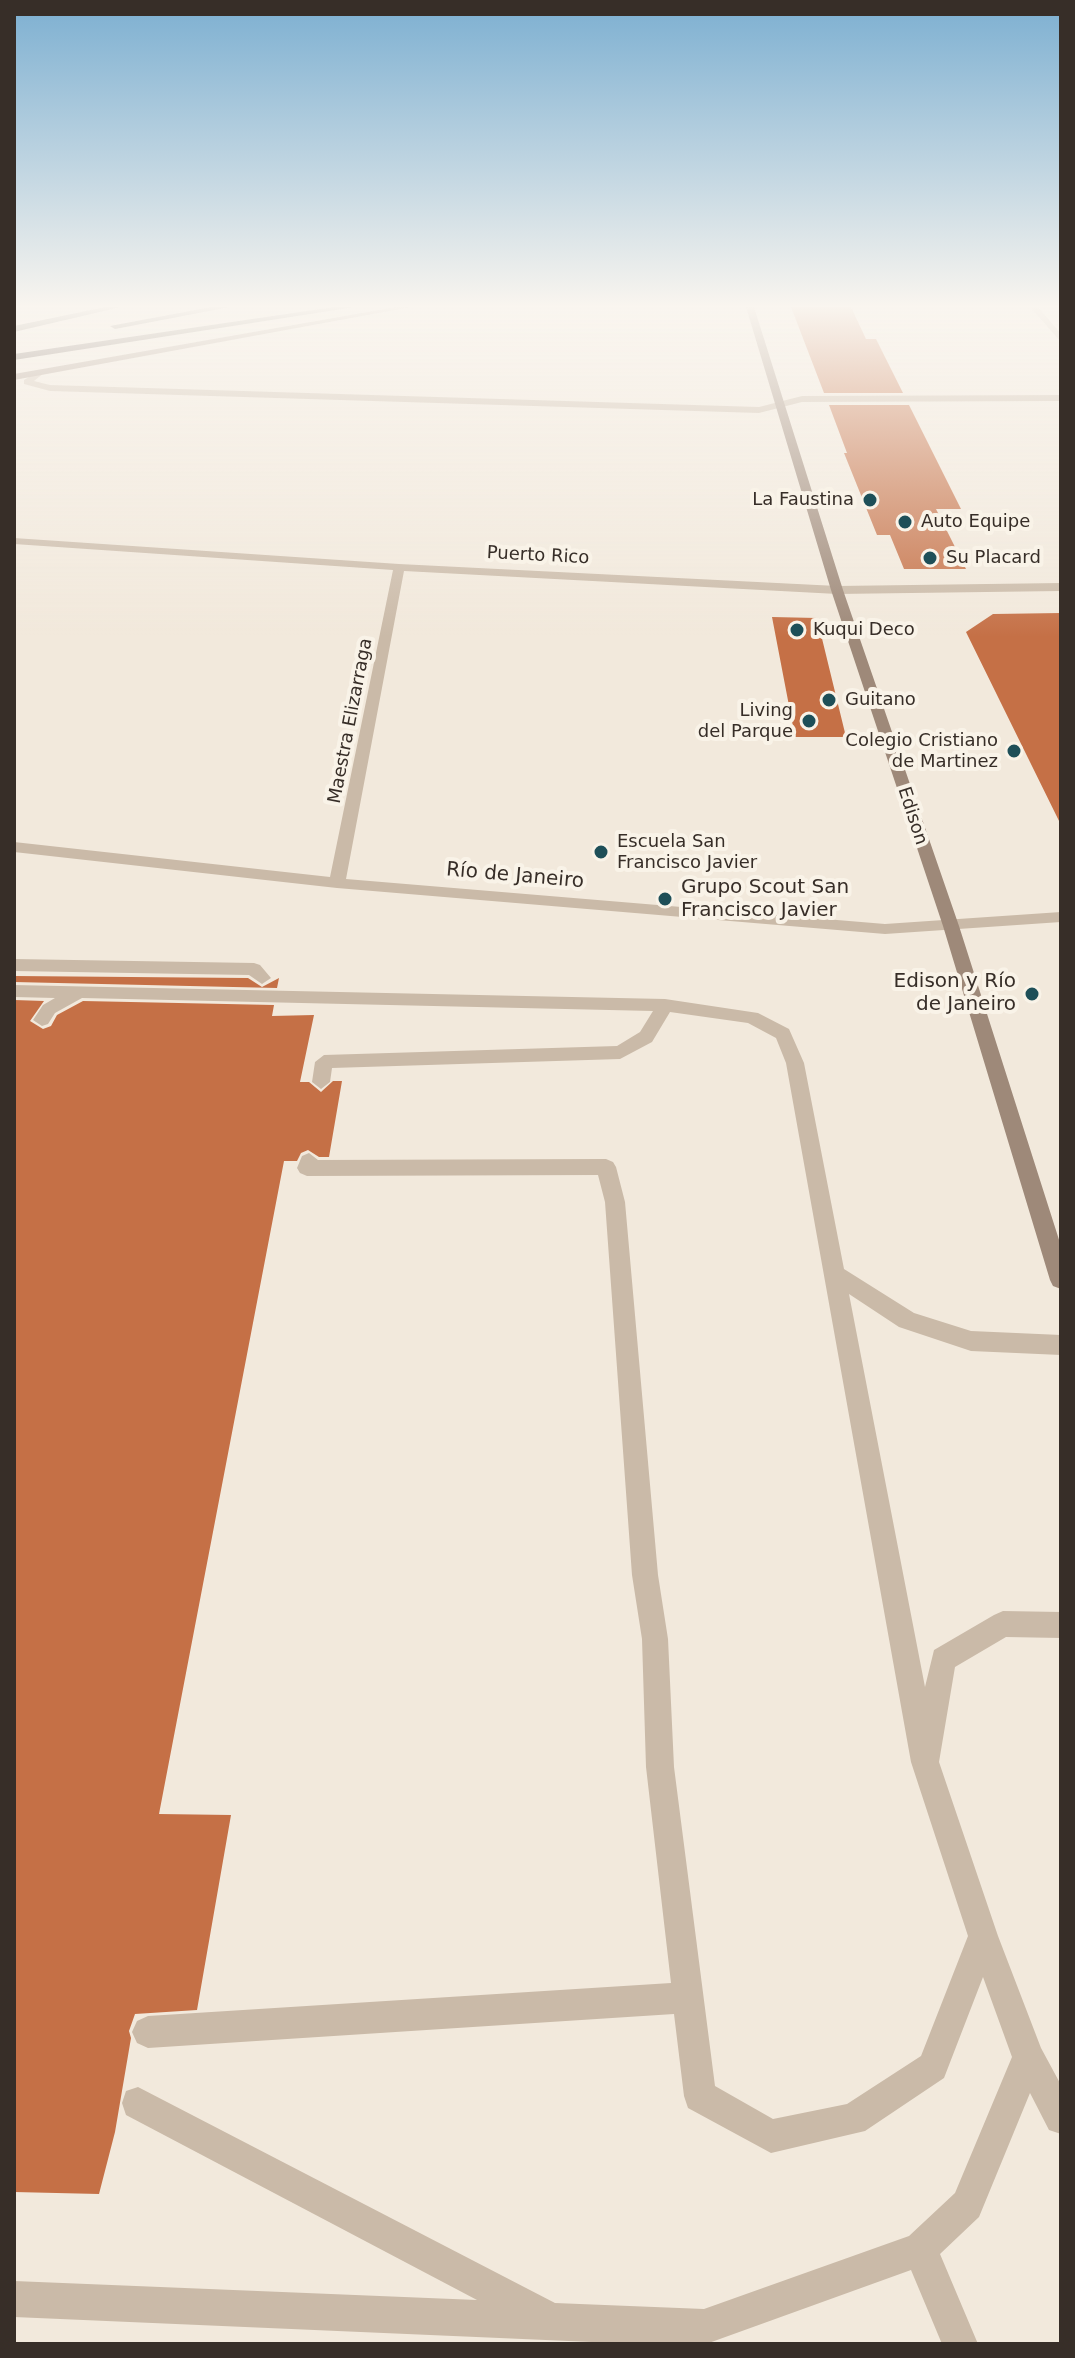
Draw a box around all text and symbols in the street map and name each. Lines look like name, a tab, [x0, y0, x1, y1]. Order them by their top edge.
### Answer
place label: La Faustina	[752, 489, 854, 511]
marker: La Faustina	[861, 491, 879, 509]
place label: Auto Equipe	[921, 511, 1030, 533]
marker: Auto Equipe	[896, 513, 914, 531]
street label: Puerto Rico	[486, 543, 590, 569]
place label: Su Placard	[946, 547, 1041, 569]
marker: Su Placard	[921, 549, 939, 567]
place label: Kuqui Deco	[813, 619, 915, 641]
marker: Kuqui Deco	[788, 621, 806, 639]
street label: Maestra Elizarraga	[324, 636, 378, 806]
place label: Guitano	[845, 689, 916, 711]
marker: Guitano	[820, 691, 838, 709]
place label: Living del Parque	[698, 700, 793, 742]
marker: Living del Parque	[800, 712, 818, 730]
place label: Colegio Cristiano de Martinez	[845, 730, 998, 772]
marker: Colegio Cristiano de Martinez	[1005, 742, 1023, 760]
street label: Edison	[893, 784, 931, 848]
place label: Escuela San Francisco Javier	[617, 831, 757, 874]
marker: Escuela San Francisco Javier	[592, 843, 610, 861]
street label: Río de Janeiro	[445, 858, 585, 894]
place label: Grupo Scout San Francisco Javier	[681, 876, 849, 923]
marker: Grupo Scout San Francisco Javier	[656, 890, 674, 908]
place label: Edison y Río de Janeiro	[894, 970, 1016, 1017]
marker: Edison y Río de Janeiro	[1023, 985, 1041, 1003]

